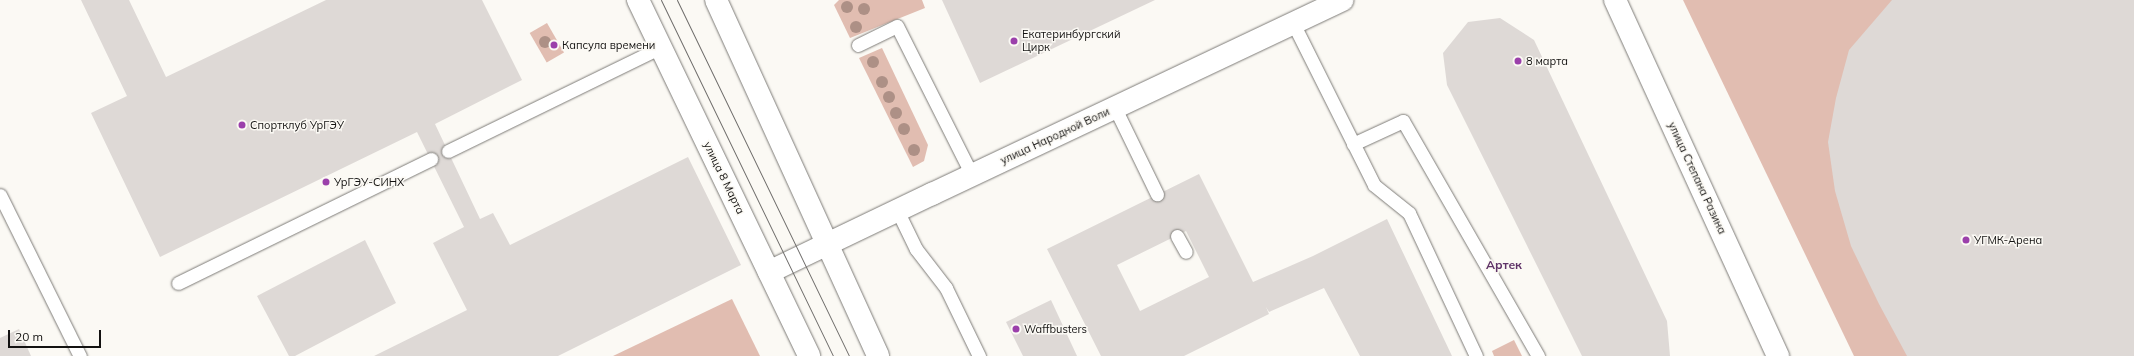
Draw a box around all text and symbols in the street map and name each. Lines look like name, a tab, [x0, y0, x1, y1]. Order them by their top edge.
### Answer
place label: Екатеринбургский Цирк	[1022, 28, 1120, 54]
marker: Екатеринбургский Цирк	[1009, 36, 1019, 46]
place label: Капсула времени	[562, 38, 655, 52]
marker: Капсула времени	[549, 40, 559, 50]
place label: 8 марта	[1526, 54, 1568, 68]
marker: 8 марта	[1513, 56, 1523, 66]
street label: улица Народной Воли	[998, 105, 1112, 167]
place label: Спортклуб УрГЭУ	[250, 118, 344, 132]
marker: Спортклуб УрГЭУ	[237, 120, 247, 130]
street label: улица Степана Разина	[1665, 120, 1729, 236]
street label: улица 8 Марта	[701, 140, 747, 216]
place label: УрГЭУ-СИНХ	[334, 175, 404, 189]
marker: УрГЭУ-СИНХ	[321, 177, 331, 187]
place label: УГМК-Арена	[1974, 233, 2042, 247]
marker: УГМК-Арена	[1961, 235, 1971, 245]
district label: Артек	[1486, 258, 1522, 272]
scale bar	[10, 322, 103, 348]
place label: Waffbusters	[1024, 322, 1087, 336]
marker: Waffbusters	[1011, 324, 1021, 334]
text: 20 m	[15, 329, 43, 344]

